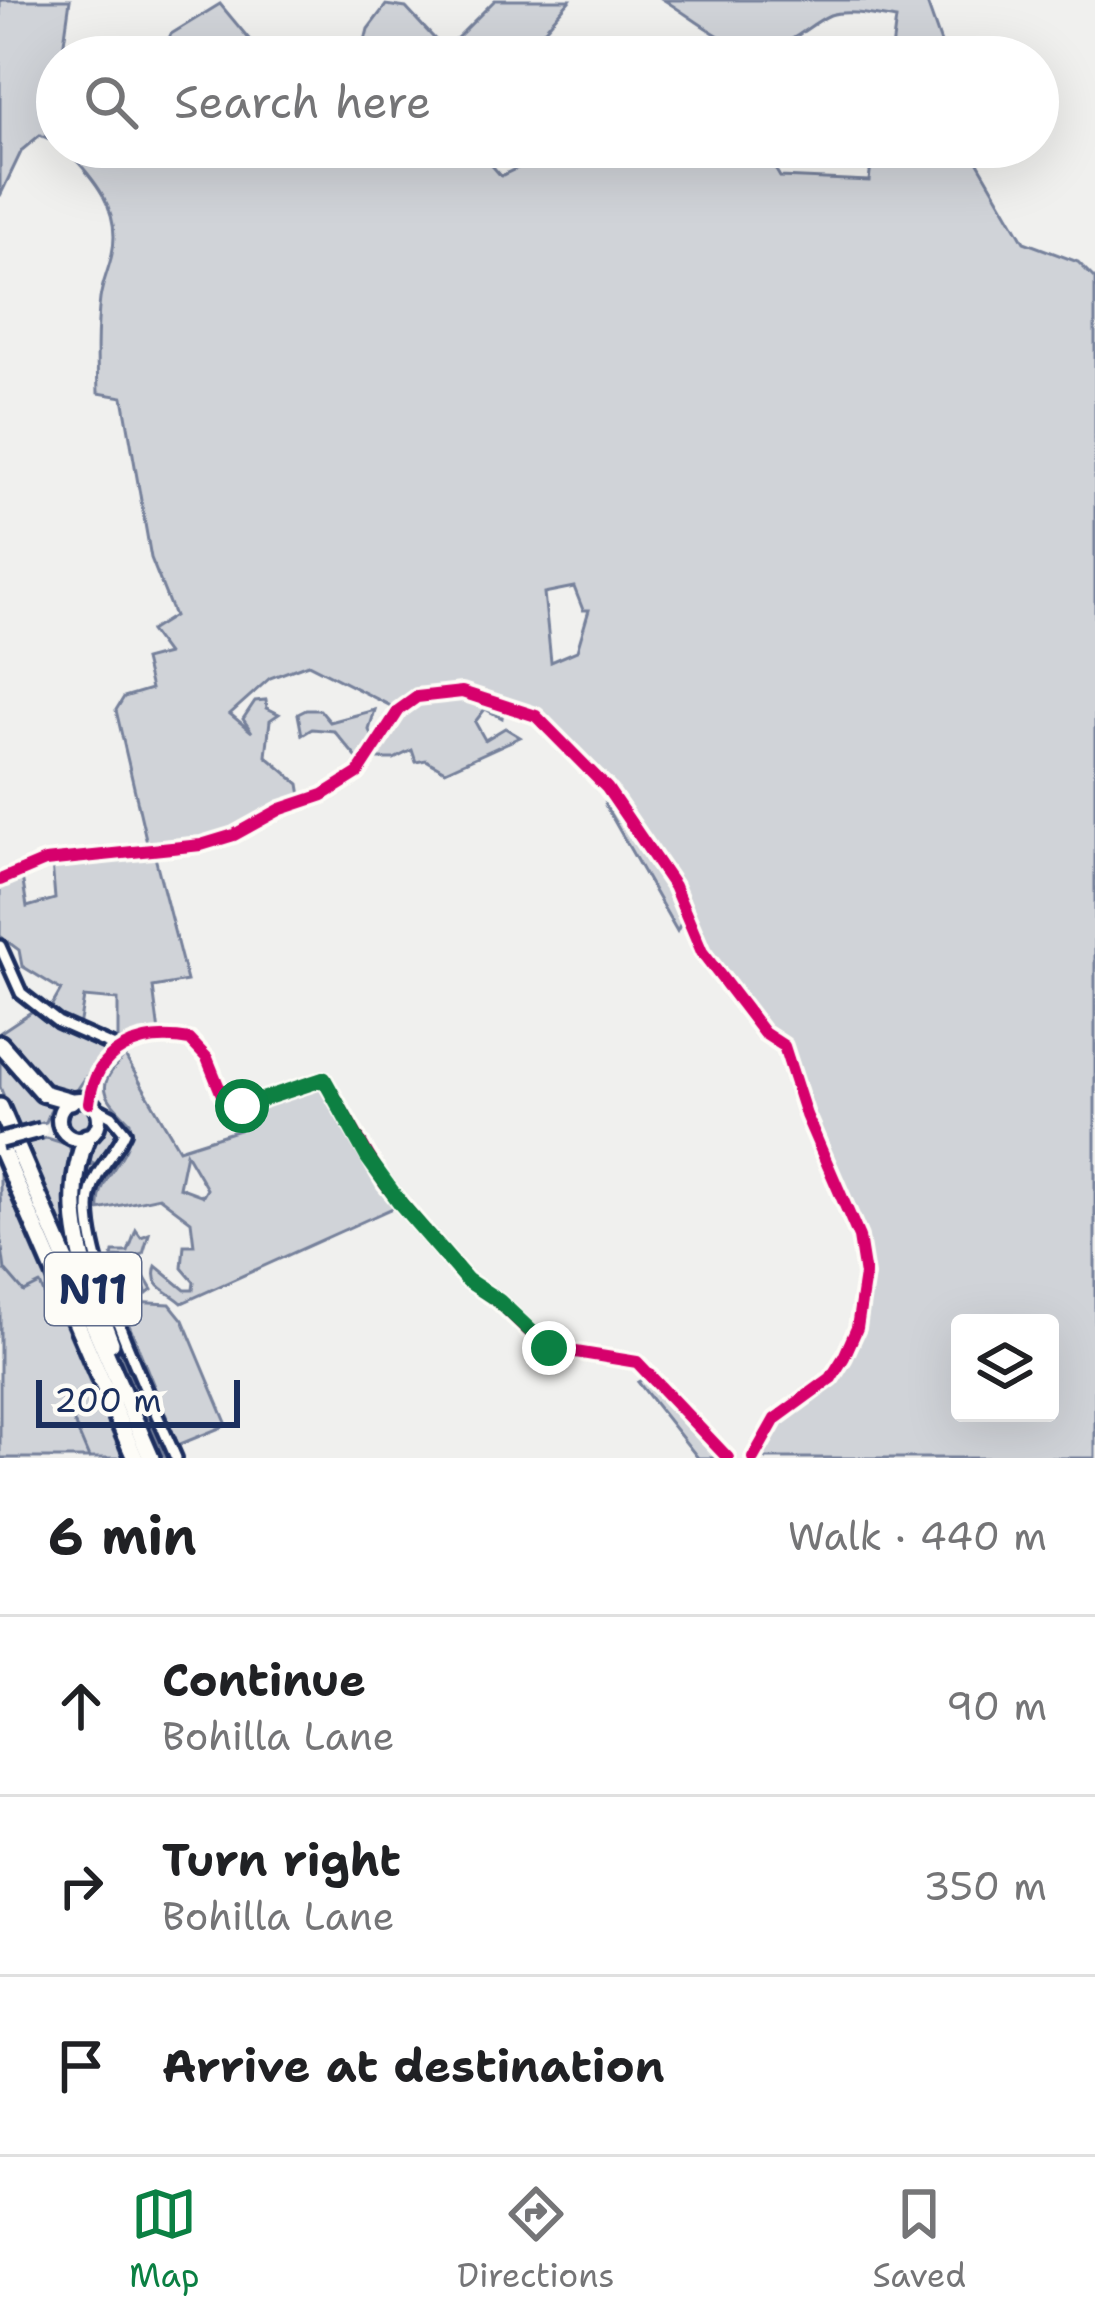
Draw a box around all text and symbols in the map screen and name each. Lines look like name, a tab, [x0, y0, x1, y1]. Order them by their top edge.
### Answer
search box	[36, 36, 1059, 168]
icon: search	[78, 69, 144, 135]
text: Search here	[174, 72, 431, 132]
route start	[215, 1079, 269, 1133]
road number: N11	[45, 1253, 141, 1325]
map controls	[951, 1314, 1059, 1422]
button: layers	[951, 1314, 1059, 1422]
route end	[522, 1321, 576, 1375]
scale bar	[36, 1374, 240, 1427]
text: 200 m	[54, 1378, 162, 1423]
text: 6 min	[48, 1502, 197, 1570]
text: Walk · 440 m	[788, 1510, 1047, 1562]
text: Continue	[162, 1650, 366, 1710]
icon: ahead	[48, 1673, 114, 1739]
text: 90 m	[946, 1680, 1047, 1732]
text: Bohilla Lane	[162, 1710, 394, 1762]
text: Turn right	[162, 1830, 401, 1890]
icon: right	[48, 1853, 114, 1919]
text: 350 m	[923, 1860, 1047, 1912]
text: Bohilla Lane	[162, 1890, 394, 1942]
icon: arrive	[48, 2033, 114, 2099]
text: Arrive at destination	[162, 2036, 665, 2096]
tab: Map	[129, 2181, 200, 2298]
tab: Directions	[457, 2181, 615, 2298]
tab: Saved	[872, 2181, 966, 2298]

